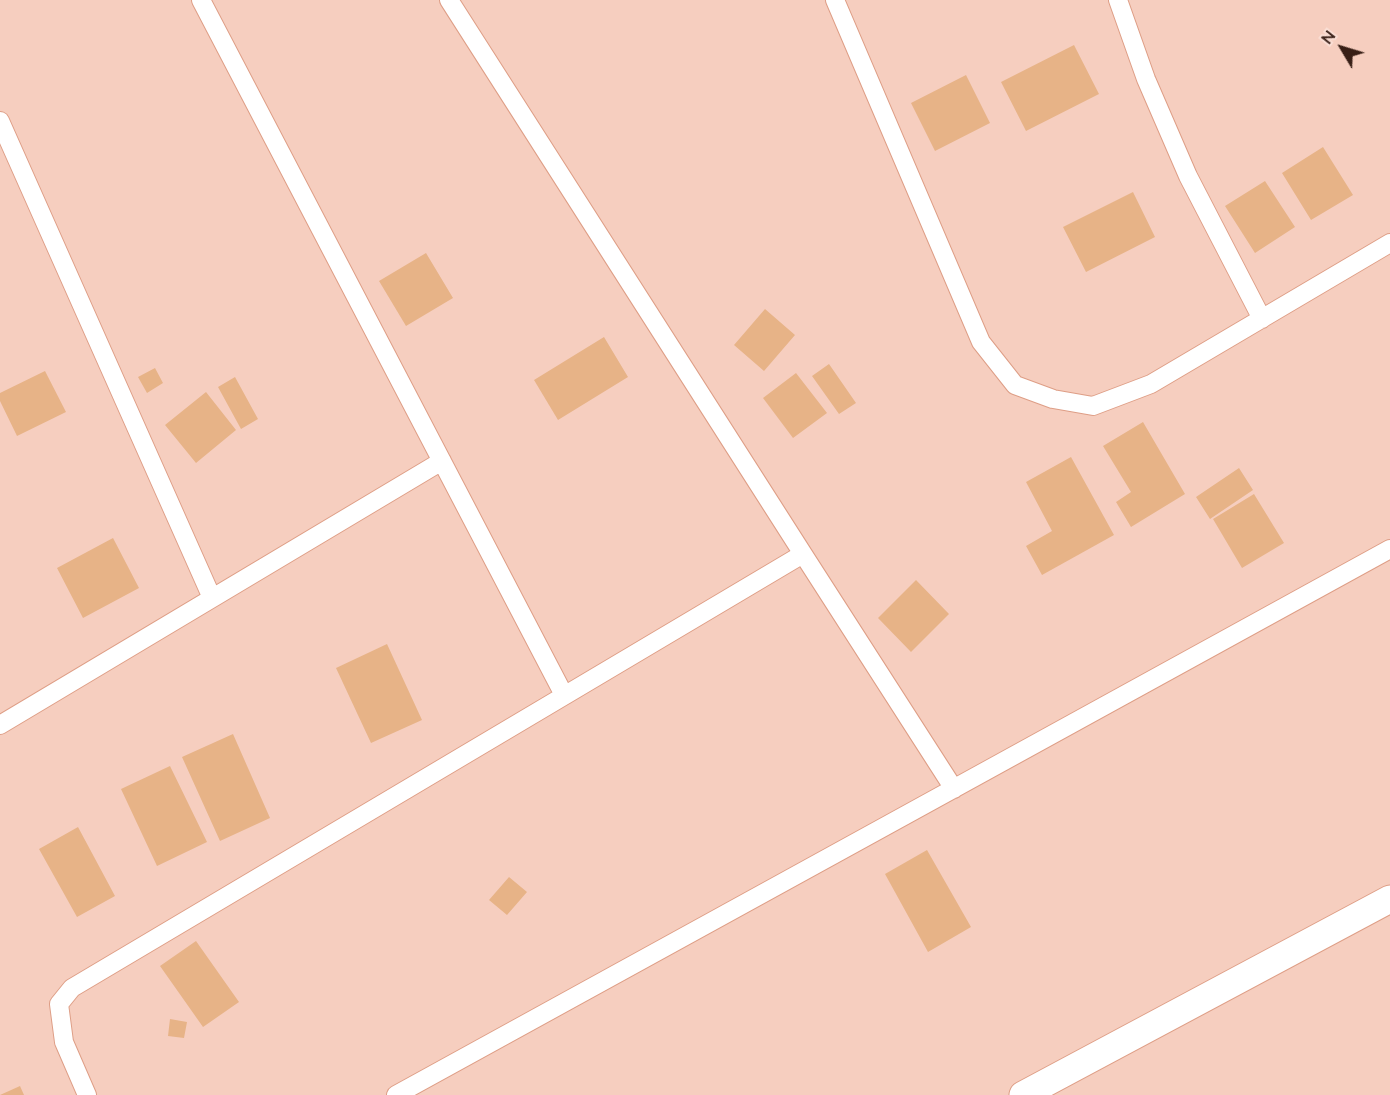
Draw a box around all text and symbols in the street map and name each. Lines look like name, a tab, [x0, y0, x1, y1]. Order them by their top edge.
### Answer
north arrow	[1312, 18, 1372, 78]
text: N	[1316, 26, 1339, 48]

